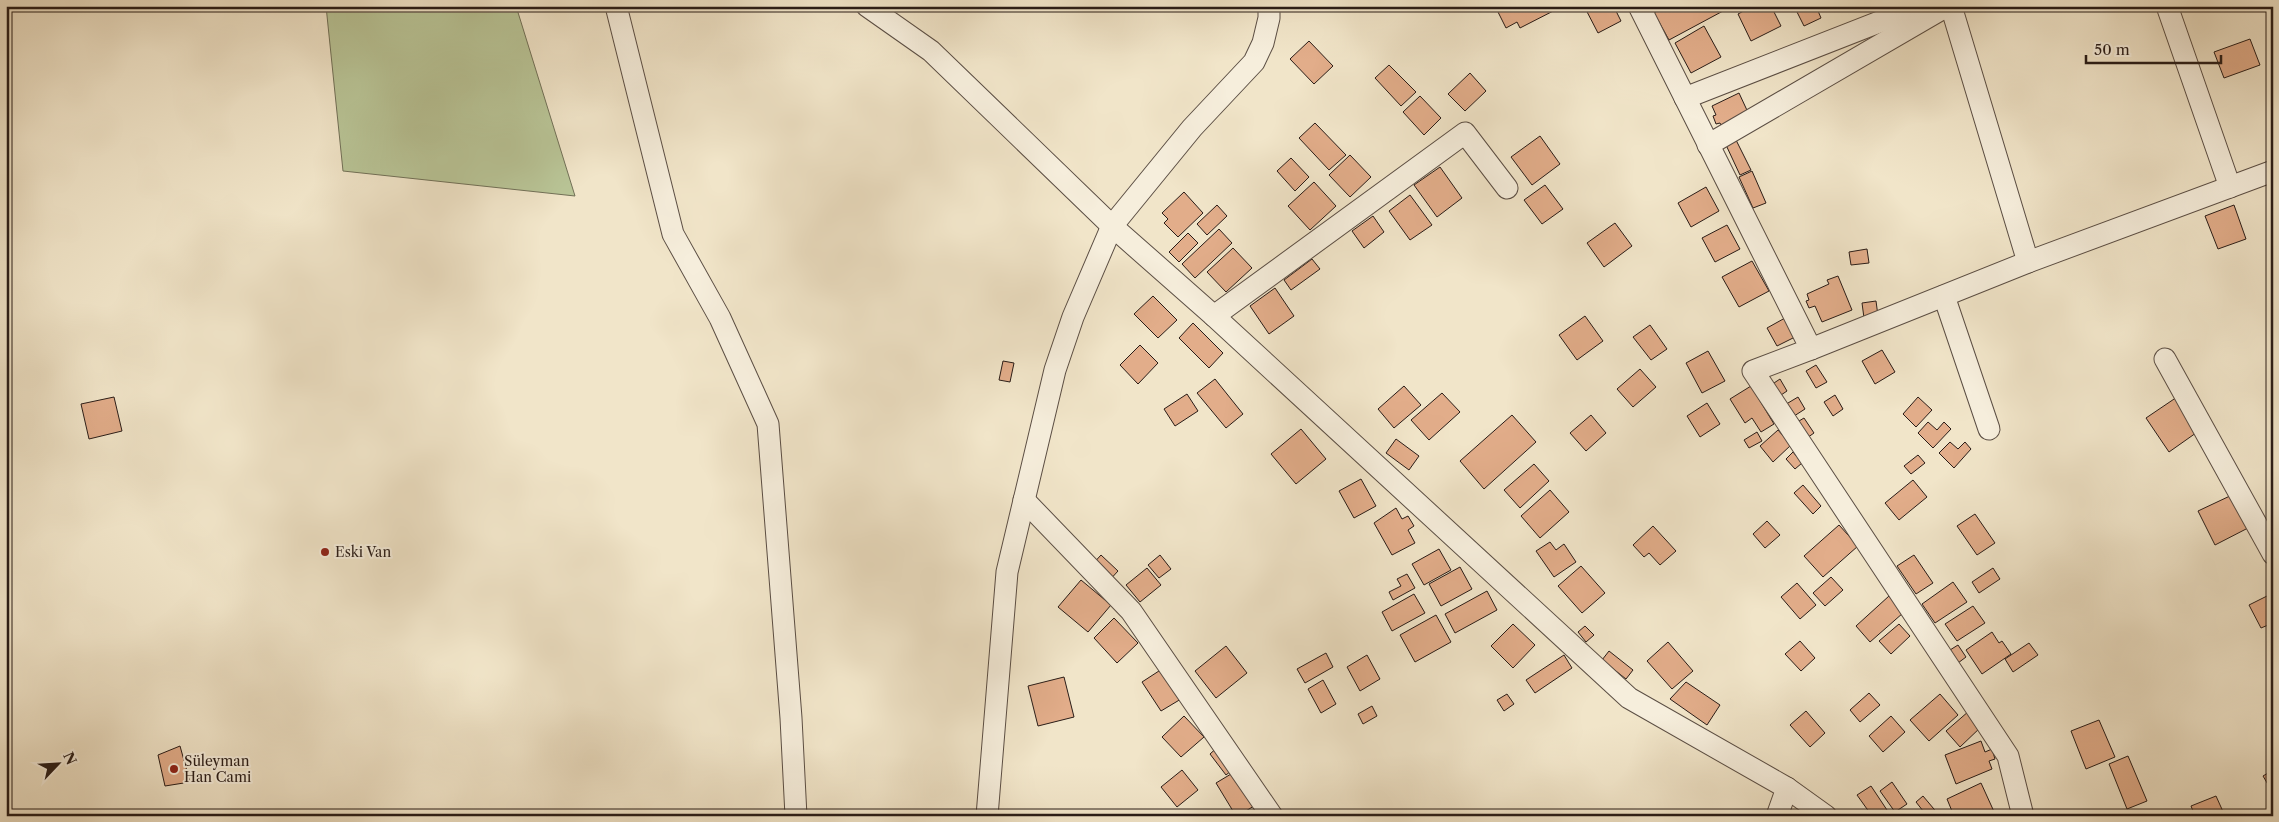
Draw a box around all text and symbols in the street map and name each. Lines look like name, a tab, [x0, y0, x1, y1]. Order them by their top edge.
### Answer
scale bar	[2086, 32, 2222, 64]
text: 50 m	[2094, 40, 2130, 59]
place label: Eski Van	[335, 543, 392, 561]
marker: Eski Van	[319, 546, 331, 558]
north arrow	[32, 740, 82, 790]
text: N	[59, 749, 81, 768]
place label: Süleyman Han Cami	[184, 752, 251, 786]
marker: Süleyman Han Cami	[168, 763, 180, 775]

